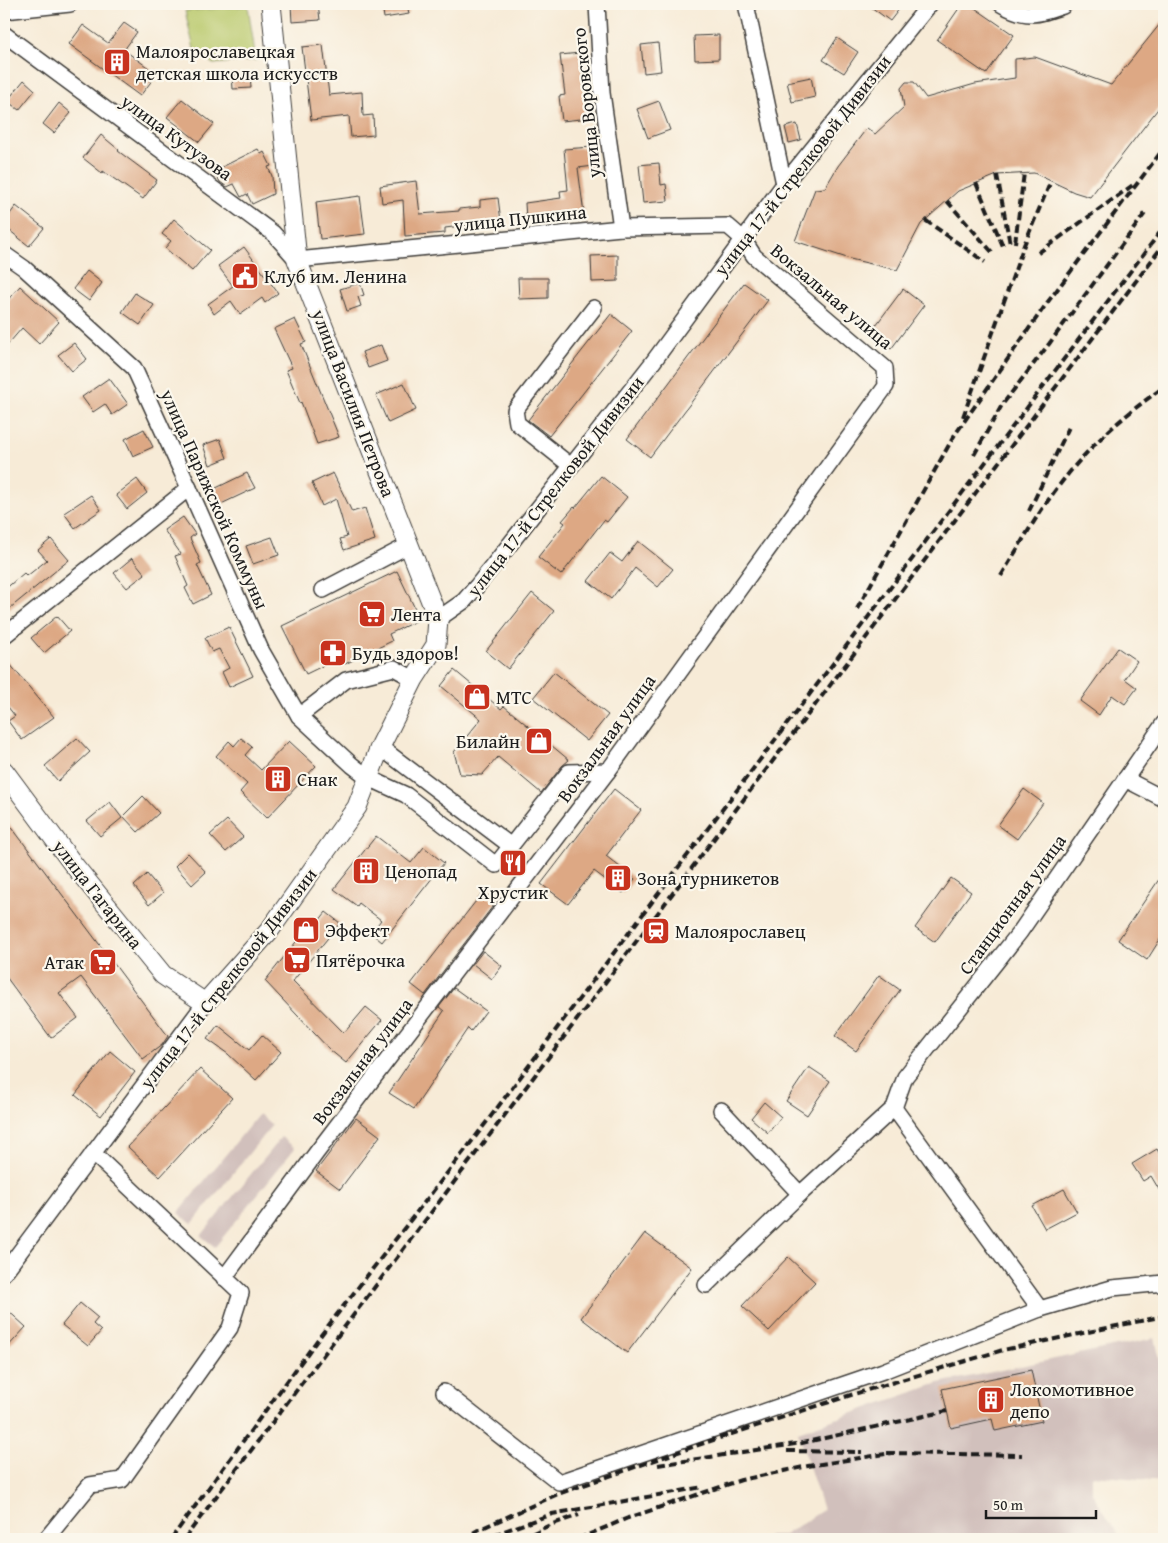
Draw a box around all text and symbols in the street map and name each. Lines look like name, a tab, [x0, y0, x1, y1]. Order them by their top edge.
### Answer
street label: улица Воровского	[564, 26, 608, 181]
place label: Малоярославецкая детская школа искусств	[136, 37, 338, 87]
building icon: Малоярославецкая детская школа искусств	[102, 47, 132, 77]
street label: улица 17-й Стрелковой Дивизии	[706, 48, 897, 282]
street label: улица Кутузова	[115, 86, 239, 187]
street label: улица Пушкина	[451, 197, 588, 239]
street label: Вокзальная улица	[765, 236, 899, 356]
public building icon: Клуб им. Ленина	[230, 261, 260, 291]
place label: Клуб им. Ленина	[264, 262, 407, 290]
street label: улица Василия Петрова	[305, 304, 403, 501]
street label: улица 17-й Стрелковой Дивизии	[459, 369, 650, 603]
street label: улица Парижской Коммуны	[153, 384, 276, 614]
supermarket icon: Лента	[357, 599, 387, 629]
place label: Лента	[391, 600, 441, 628]
pharmacy icon: Будь здоров!	[318, 638, 348, 668]
place label: Будь здоров!	[352, 639, 459, 667]
street label: Вокзальная улица	[550, 668, 662, 808]
shop icon: МТС	[462, 682, 492, 712]
place label: МТС	[496, 683, 532, 711]
shop icon: Билайн	[524, 726, 554, 756]
place label: Билайн	[456, 727, 520, 755]
building icon: Снак	[263, 764, 293, 794]
place label: Снак	[297, 765, 337, 793]
street label: Станционная улица	[951, 828, 1073, 980]
street label: улица Гагарина	[46, 832, 150, 955]
restaurant icon: Хрустик	[498, 848, 528, 878]
building icon: Ценопад	[351, 856, 381, 886]
place label: Ценопад	[385, 857, 457, 885]
street label: улица 17-й Стрелковой Дивизии	[132, 861, 323, 1095]
building icon: Зона турникетов	[603, 863, 633, 893]
place label: Зона турникетов	[637, 864, 779, 892]
place label: Хрустик	[478, 878, 548, 906]
shop icon: Эффект	[291, 915, 321, 945]
place label: Эффект	[325, 916, 390, 944]
station icon: Малоярославец	[641, 916, 671, 946]
place label: Малоярославец	[675, 917, 806, 945]
supermarket icon: Пятёрочка	[282, 945, 312, 975]
place label: Пятёрочка	[316, 946, 405, 974]
supermarket icon: Атак	[88, 947, 118, 977]
place label: Атак	[44, 948, 84, 976]
street label: Вокзальная улица	[305, 992, 419, 1130]
place label: Локомотивное депо	[1010, 1375, 1134, 1425]
building icon: Локомотивное депо	[976, 1385, 1006, 1415]
scale bar	[986, 1488, 1096, 1520]
text: 50 m	[993, 1494, 1024, 1515]

